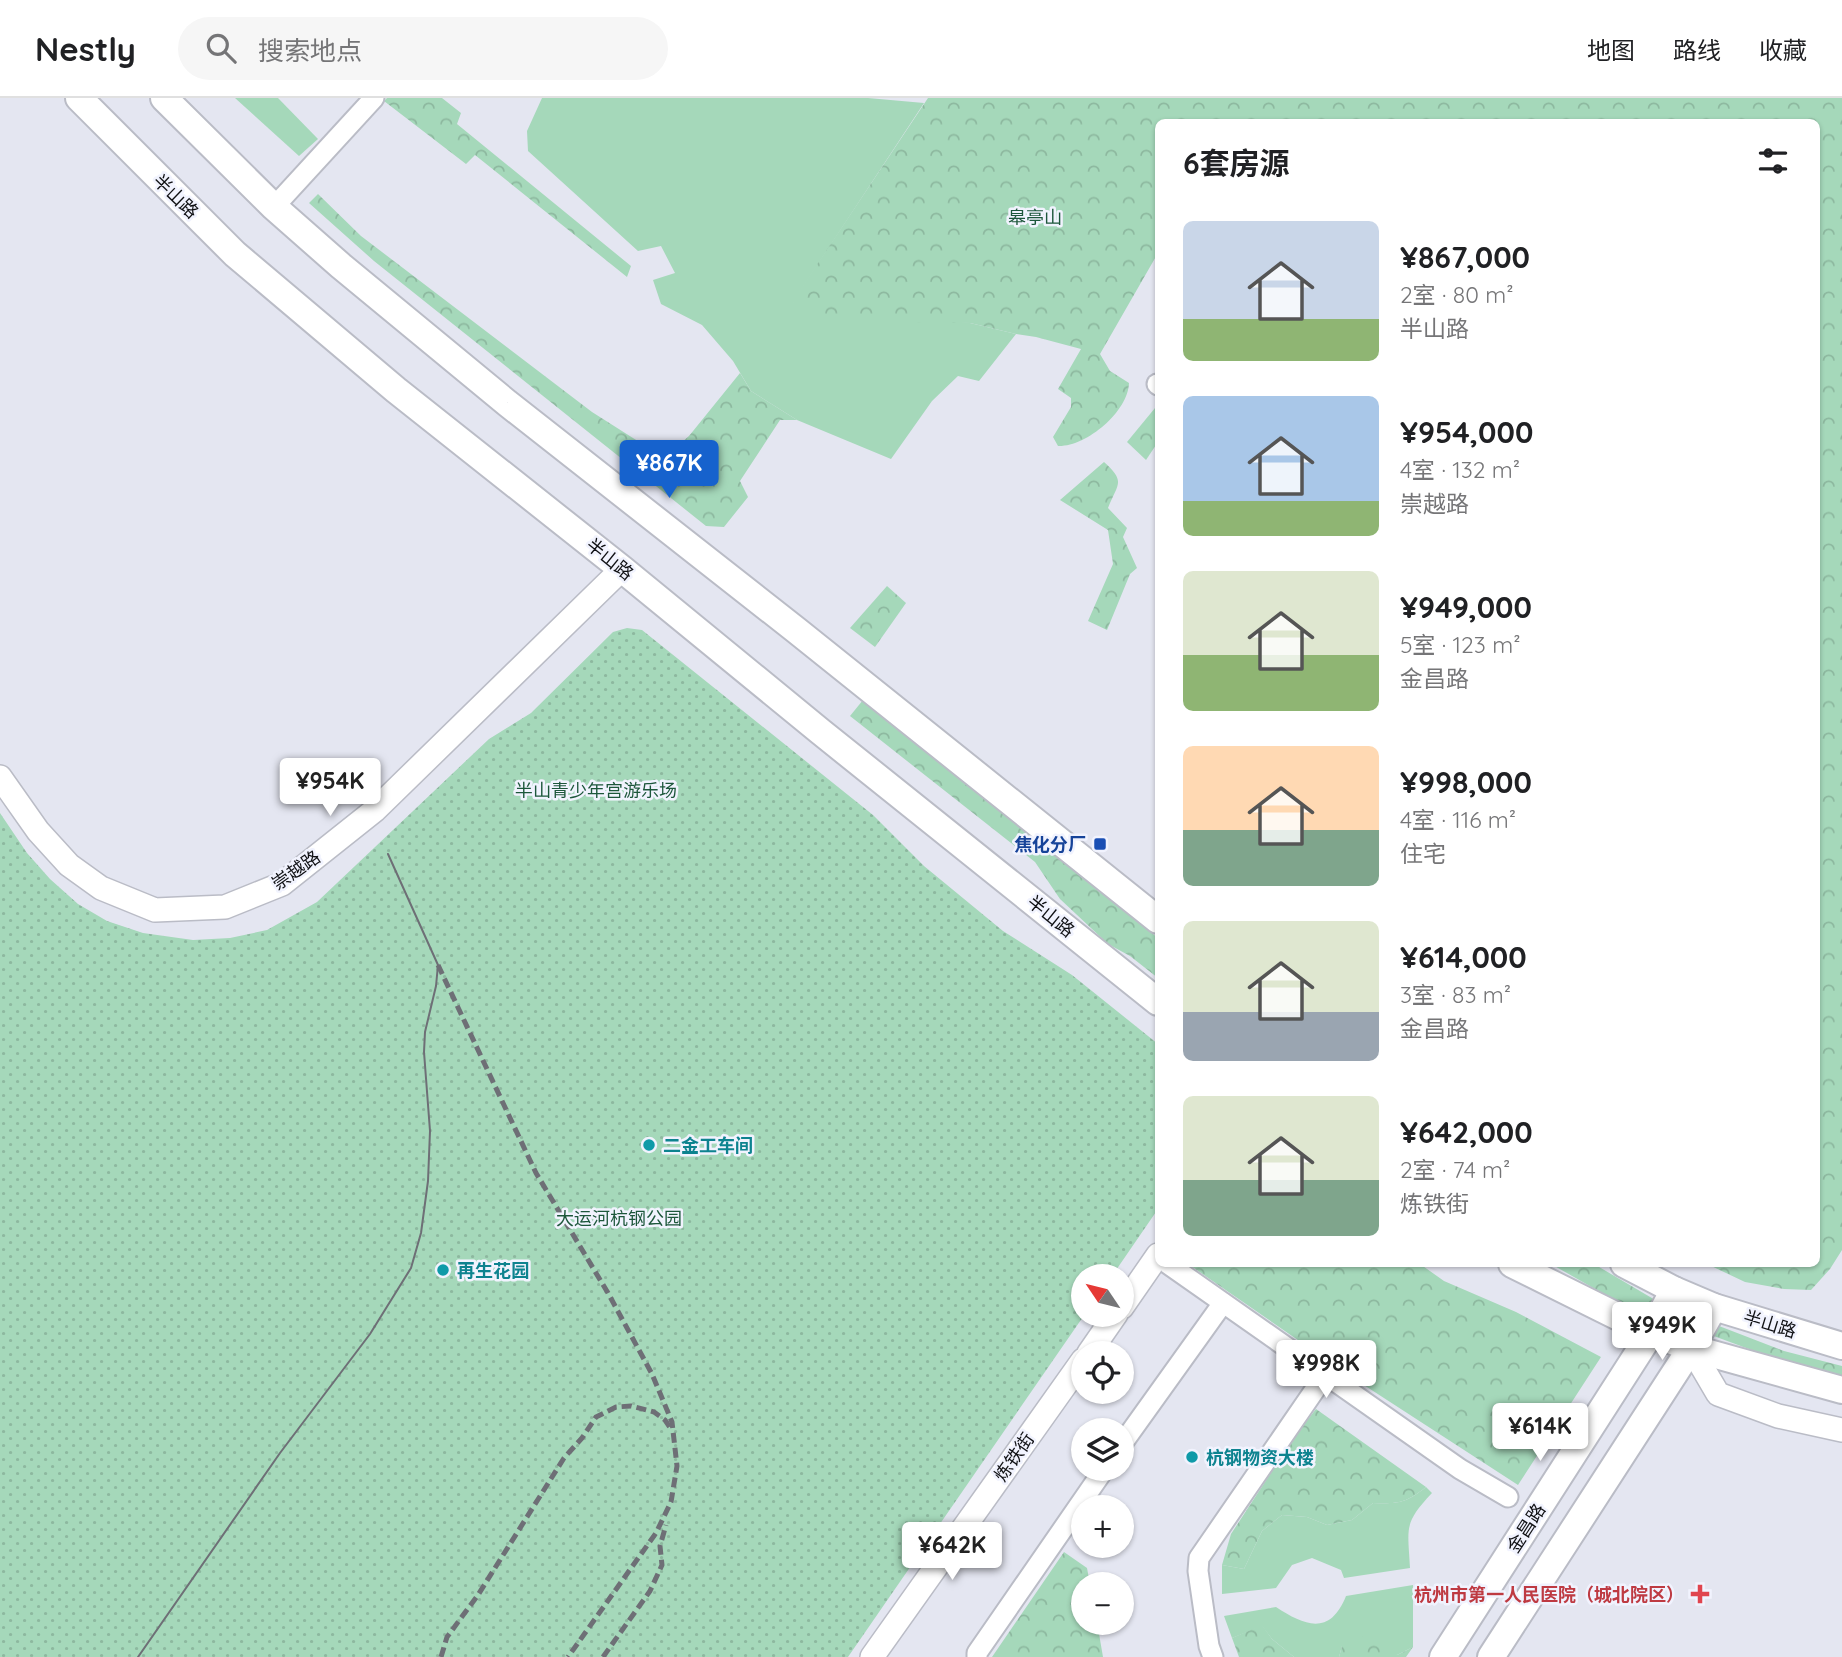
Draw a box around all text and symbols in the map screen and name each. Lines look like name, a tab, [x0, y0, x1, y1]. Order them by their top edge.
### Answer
search box	[178, 17, 668, 80]
text: Nestly	[35, 28, 136, 69]
icon: search	[202, 29, 240, 67]
text: 搜索地点	[258, 34, 362, 67]
text: 地图	[1587, 35, 1635, 65]
text: 路线	[1673, 35, 1721, 65]
text: 收藏	[1759, 35, 1807, 65]
icon: filters	[1754, 142, 1792, 180]
text: 6套房源	[1183, 144, 1290, 182]
street label: 半山路	[149, 169, 203, 223]
park label: 皋亭山	[1008, 206, 1062, 229]
text: ¥867,000	[1400, 238, 1530, 276]
icon: home	[1239, 249, 1323, 333]
text: 2室 · 80 m²	[1400, 280, 1513, 309]
text: 半山路	[1400, 314, 1469, 343]
text: ¥954,000	[1400, 413, 1533, 451]
icon: home	[1239, 424, 1323, 508]
pin: ¥867K	[620, 440, 718, 500]
text: ¥867K	[636, 448, 702, 477]
text: 4室 · 132 m²	[1400, 455, 1520, 484]
text: 崇越路	[1400, 489, 1469, 518]
street label: 半山路	[582, 533, 638, 585]
text: ¥949,000	[1400, 588, 1532, 626]
icon: home	[1239, 599, 1323, 683]
text: 5室 · 123 m²	[1400, 630, 1520, 659]
text: 金昌路	[1400, 664, 1469, 693]
pin: ¥954K	[281, 758, 379, 818]
text: ¥998,000	[1400, 763, 1532, 801]
text: ¥954K	[296, 766, 364, 795]
icon: home	[1239, 774, 1323, 858]
park label: 半山青少年宫游乐场	[515, 779, 677, 802]
text: 4室 · 116 m²	[1400, 805, 1516, 834]
place label: 焦化分厂	[1014, 833, 1086, 856]
marker: 焦化分厂	[1092, 836, 1108, 852]
text: 住宅	[1400, 839, 1446, 868]
street label: 崇越路	[267, 845, 325, 895]
street label: 半山路	[1023, 890, 1079, 942]
text: ¥614,000	[1400, 938, 1527, 976]
icon: home	[1239, 949, 1323, 1033]
text: 3室 · 83 m²	[1400, 980, 1511, 1009]
text: 金昌路	[1400, 1014, 1469, 1043]
text: ¥642,000	[1400, 1113, 1533, 1151]
icon: home	[1239, 1124, 1323, 1208]
place label: 二金工车间	[663, 1134, 753, 1157]
marker: 二金工车间	[641, 1137, 657, 1153]
text: 2室 · 74 m²	[1400, 1155, 1510, 1184]
text: 炼铁街	[1400, 1189, 1469, 1218]
park label: 大运河杭钢公园	[556, 1207, 682, 1230]
place label: 再生花园	[457, 1259, 529, 1282]
marker: 再生花园	[435, 1262, 451, 1278]
north arrow	[1071, 1264, 1134, 1326]
map controls	[1071, 1264, 1134, 1635]
pin: ¥949K	[1613, 1302, 1711, 1362]
street label: 半山路	[1741, 1305, 1799, 1343]
text: ¥949K	[1628, 1310, 1696, 1339]
pin: ¥998K	[1277, 1340, 1375, 1400]
button: locate	[1071, 1341, 1134, 1404]
text: ¥998K	[1292, 1348, 1360, 1377]
pin: ¥614K	[1491, 1404, 1589, 1463]
text: ¥614K	[1508, 1411, 1572, 1440]
button: layers	[1071, 1418, 1134, 1481]
street label: 炼铁街	[989, 1428, 1039, 1486]
place label: 杭钢物资大楼	[1206, 1446, 1314, 1469]
marker: 杭钢物资大楼	[1184, 1449, 1200, 1465]
button: +	[1071, 1495, 1134, 1558]
street label: 金昌路	[1502, 1499, 1550, 1557]
pin: ¥642K	[903, 1522, 1001, 1582]
text: ¥642K	[918, 1530, 986, 1559]
button: −	[1071, 1572, 1134, 1635]
place label: 杭州市第一人民医院（城北院区）	[1414, 1583, 1684, 1606]
marker: 杭州市第一人民医院（城北院区）	[1690, 1584, 1710, 1604]

